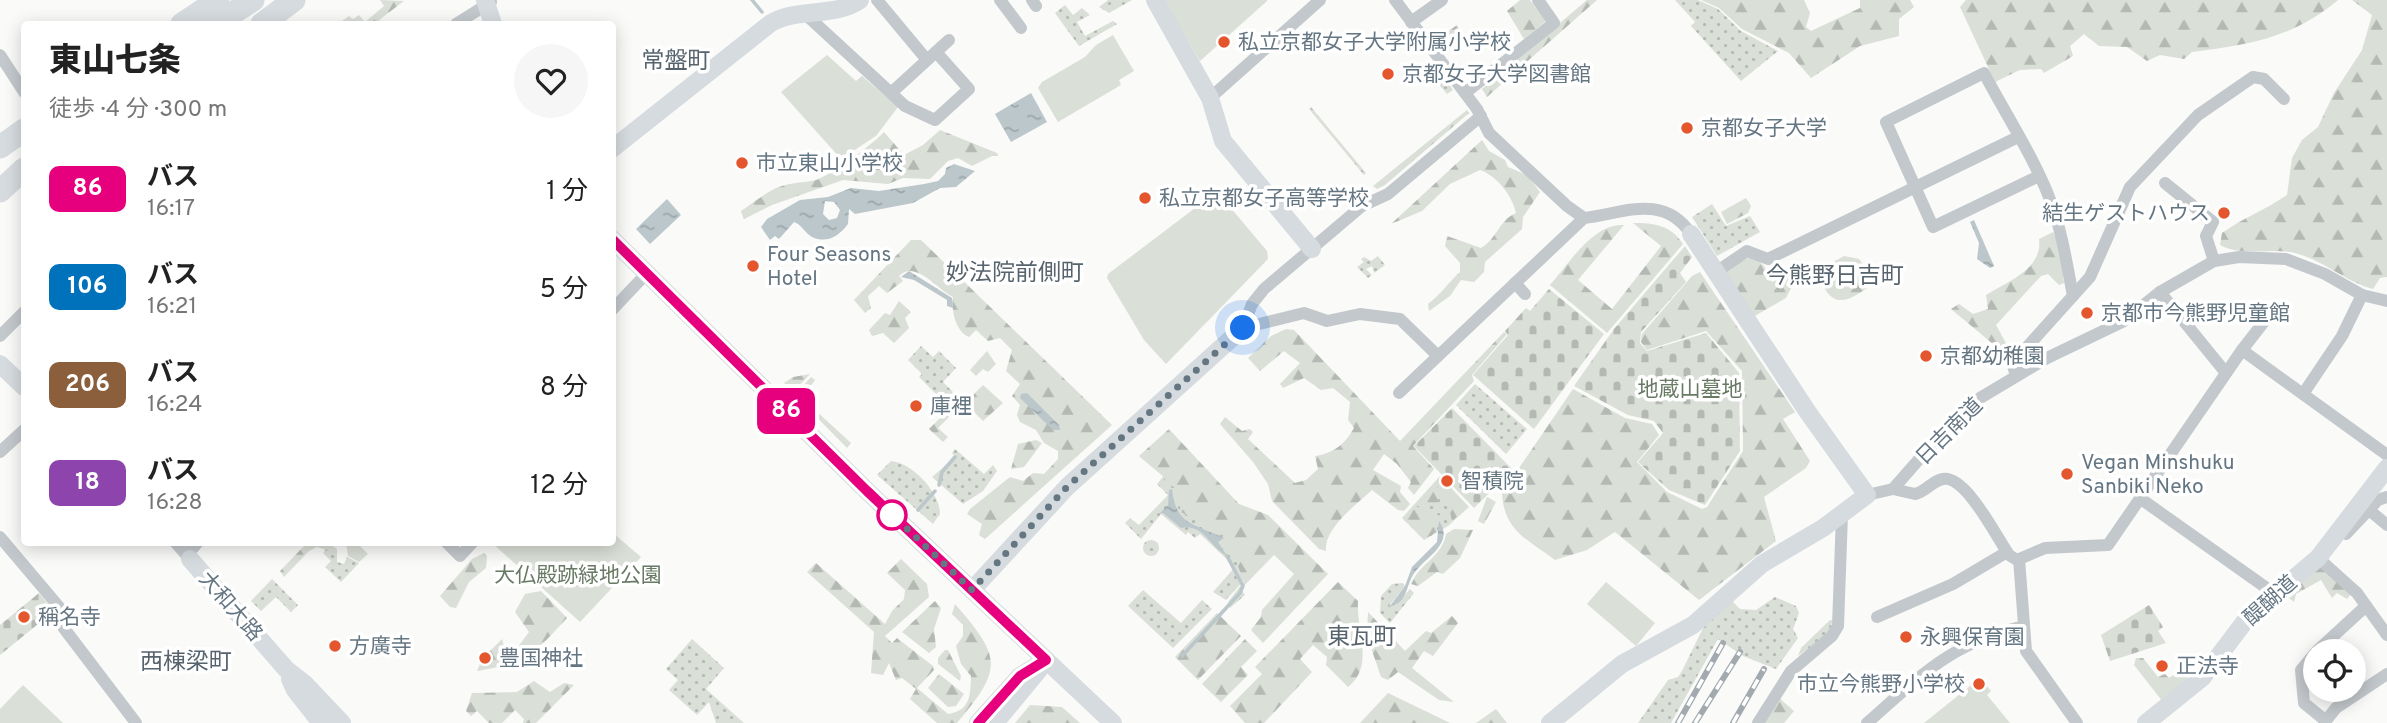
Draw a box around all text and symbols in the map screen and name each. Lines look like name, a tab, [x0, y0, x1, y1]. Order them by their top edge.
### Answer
place label: 私立京都女子大学附属小学校	[1238, 30, 1511, 57]
marker: 私立京都女子大学附属小学校	[1216, 34, 1232, 50]
text: 東山七条	[49, 42, 181, 84]
button: heart	[514, 44, 588, 118]
district label: 常盤町	[642, 48, 711, 77]
place label: 京都女子大学図書館	[1402, 62, 1591, 89]
marker: 京都女子大学図書館	[1380, 66, 1396, 82]
text: 徒歩 · 4 分 · 300 m	[49, 96, 227, 125]
place label: 京都女子大学	[1701, 116, 1827, 143]
marker: 京都女子大学	[1679, 120, 1695, 136]
place label: 市立東山小学校	[756, 151, 903, 178]
marker: 市立東山小学校	[734, 155, 750, 171]
text: バス	[147, 162, 199, 195]
text: 86	[73, 174, 102, 204]
text: 1 分	[546, 176, 588, 209]
place label: 私立京都女子高等学校	[1159, 186, 1369, 213]
marker: 私立京都女子高等学校	[1137, 190, 1153, 206]
text: 16:17	[147, 195, 195, 224]
place label: 結生ゲストハウス	[2042, 201, 2210, 228]
marker: 結生ゲストハウス	[2216, 205, 2232, 221]
place label: Four Seasons Hotel	[767, 242, 891, 293]
marker: Four Seasons Hotel	[745, 258, 761, 274]
text: バス	[147, 260, 199, 293]
district label: 妙法院前側町	[946, 260, 1084, 289]
district label: 今熊野日吉町	[1766, 263, 1904, 292]
text: 106	[67, 272, 108, 302]
text: 5 分	[540, 274, 588, 307]
text: 16:21	[147, 293, 197, 322]
place label: 京都市今熊野児童館	[2101, 301, 2290, 328]
marker: 京都市今熊野児童館	[2079, 305, 2095, 321]
your location	[1225, 310, 1260, 345]
place label: 京都幼稚園	[1940, 344, 2045, 371]
marker: 京都幼稚園	[1918, 348, 1934, 364]
text: バス	[147, 358, 199, 391]
text: 206	[65, 370, 110, 400]
text: 8 分	[540, 372, 588, 405]
park label: 地蔵山墓地	[1638, 377, 1743, 404]
line badge: 86	[754, 388, 818, 434]
text: 16:24	[147, 391, 203, 420]
street label: 日吉南道	[1911, 393, 1989, 471]
place label: 庫裡	[930, 394, 972, 421]
text: 86	[771, 396, 801, 426]
marker: 庫裡	[908, 398, 924, 414]
place label: Vegan Minshuku Sanbiki Neko	[2081, 450, 2235, 501]
text: バス	[147, 456, 199, 489]
marker: Vegan Minshuku Sanbiki Neko	[2059, 466, 2075, 482]
text: 18	[75, 468, 100, 498]
place label: 智積院	[1461, 469, 1524, 496]
text: 12 分	[530, 470, 588, 503]
marker: 智積院	[1439, 473, 1455, 489]
text: 16:28	[147, 489, 203, 518]
unlabelled marker	[877, 500, 907, 530]
park label: 大仏殿跡緑地公園	[494, 563, 662, 590]
street label: 大和大路	[192, 566, 268, 648]
street label: 醍醐道	[2239, 570, 2303, 632]
place label: 稱名寺	[38, 605, 101, 632]
marker: 稱名寺	[16, 609, 32, 625]
district label: 東瓦町	[1328, 624, 1397, 653]
place label: 永興保育園	[1920, 625, 2025, 652]
marker: 永興保育園	[1898, 629, 1914, 645]
place label: 方廣寺	[349, 634, 412, 661]
marker: 方廣寺	[327, 638, 343, 654]
map controls	[2303, 639, 2366, 702]
button: locate	[2303, 639, 2366, 702]
place label: 豊国神社	[499, 646, 583, 673]
district label: 西棟梁町	[140, 649, 232, 678]
marker: 豊国神社	[477, 650, 493, 666]
place label: 正法寺	[2176, 654, 2239, 681]
marker: 正法寺	[2154, 658, 2170, 674]
place label: 市立今熊野小学校	[1797, 672, 1965, 699]
marker: 市立今熊野小学校	[1971, 676, 1987, 692]

